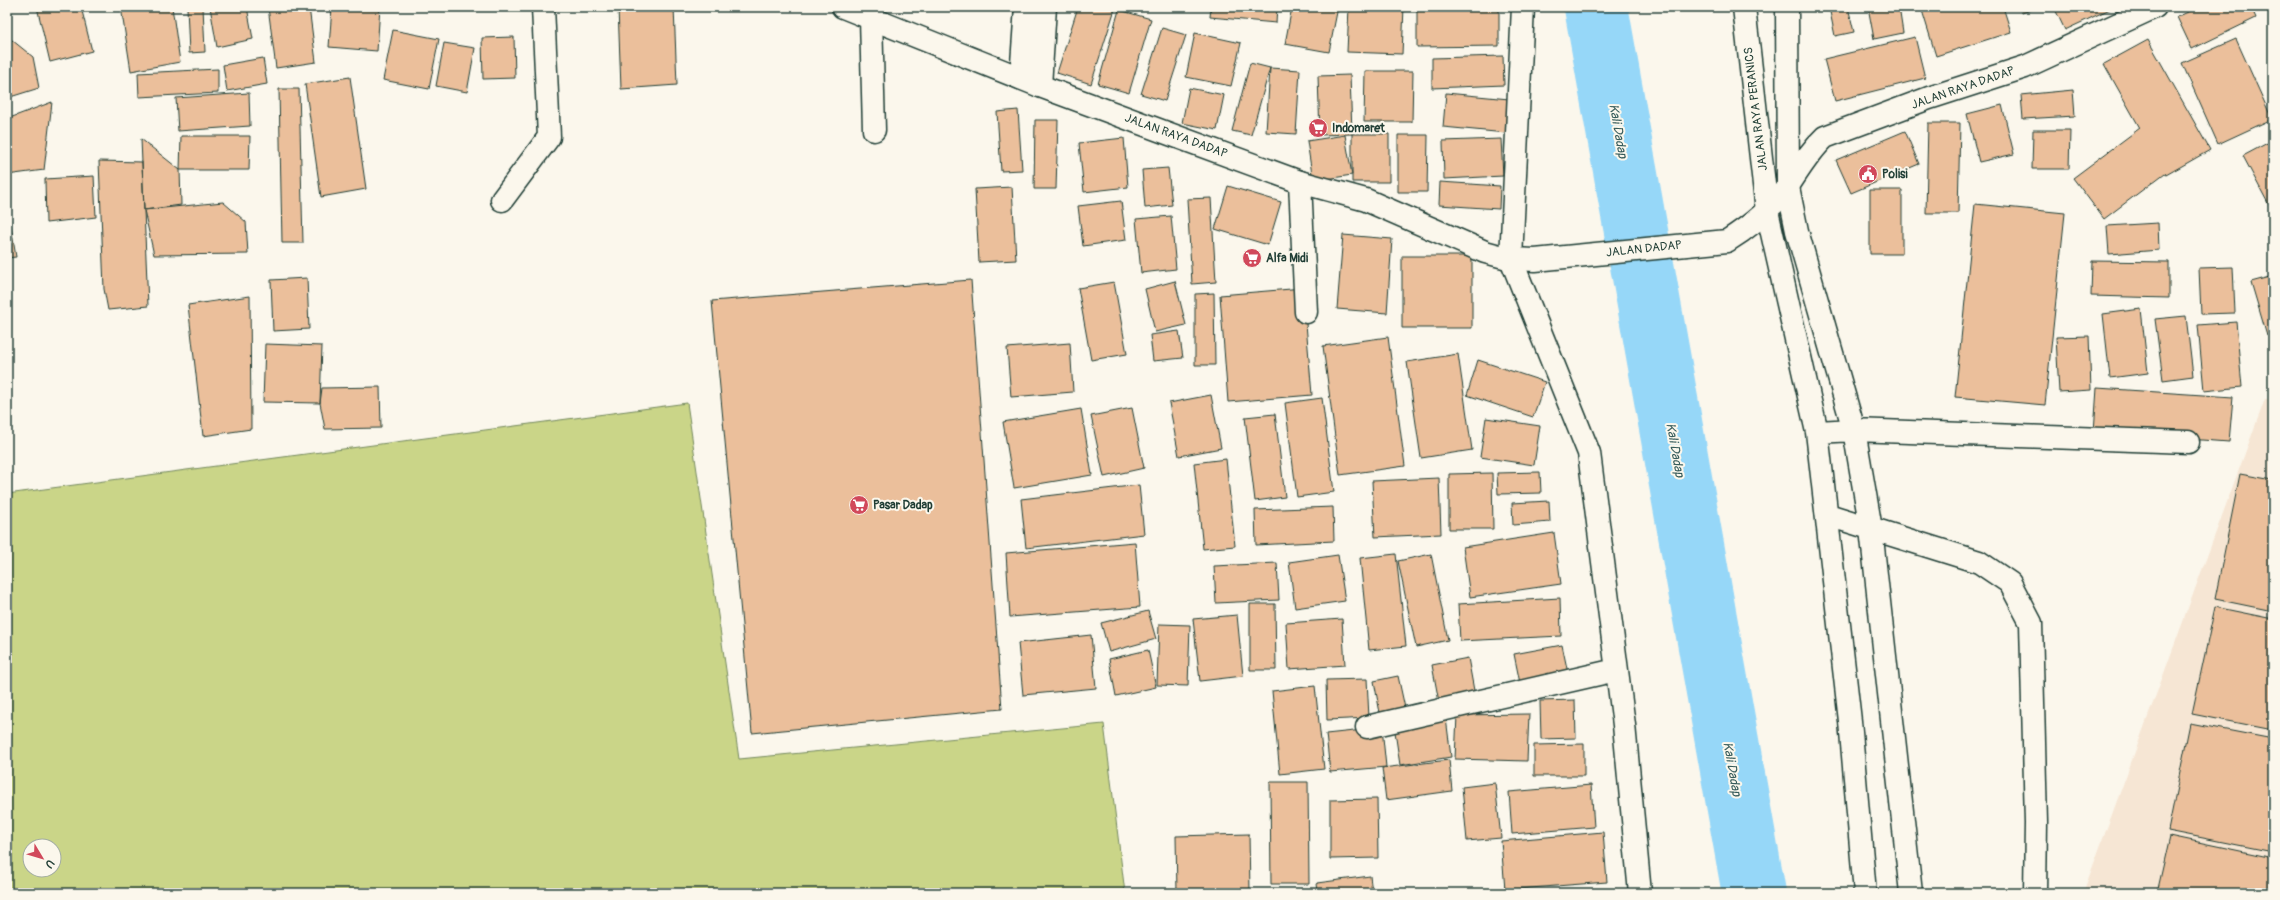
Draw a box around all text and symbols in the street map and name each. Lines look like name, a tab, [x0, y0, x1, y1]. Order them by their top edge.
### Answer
street label: JALAN RAYA PERANICS	[1741, 46, 1771, 172]
street label: JALAN RAYA DADAP	[1909, 63, 2017, 113]
water label: Kali Dadap	[1605, 103, 1631, 160]
street label: JALAN RAYA DADAP	[1123, 110, 1230, 162]
supermarket icon: Indomaret	[1307, 117, 1329, 139]
place label: Indomaret	[1332, 121, 1386, 136]
public building icon: Polisi	[1857, 163, 1879, 185]
place label: Polisi	[1882, 167, 1908, 182]
street label: JALAN DADAP	[1605, 238, 1683, 260]
supermarket icon: Alfa Midi	[1241, 247, 1263, 269]
place label: Alfa Midi	[1266, 251, 1308, 266]
water label: Kali Dadap	[1662, 422, 1688, 479]
supermarket icon: Pasar Dadap	[848, 494, 870, 516]
place label: Pasar Dadap	[873, 498, 933, 513]
water label: Kali Dadap	[1719, 741, 1745, 798]
north arrow	[22, 838, 62, 878]
text: U	[42, 857, 57, 871]

